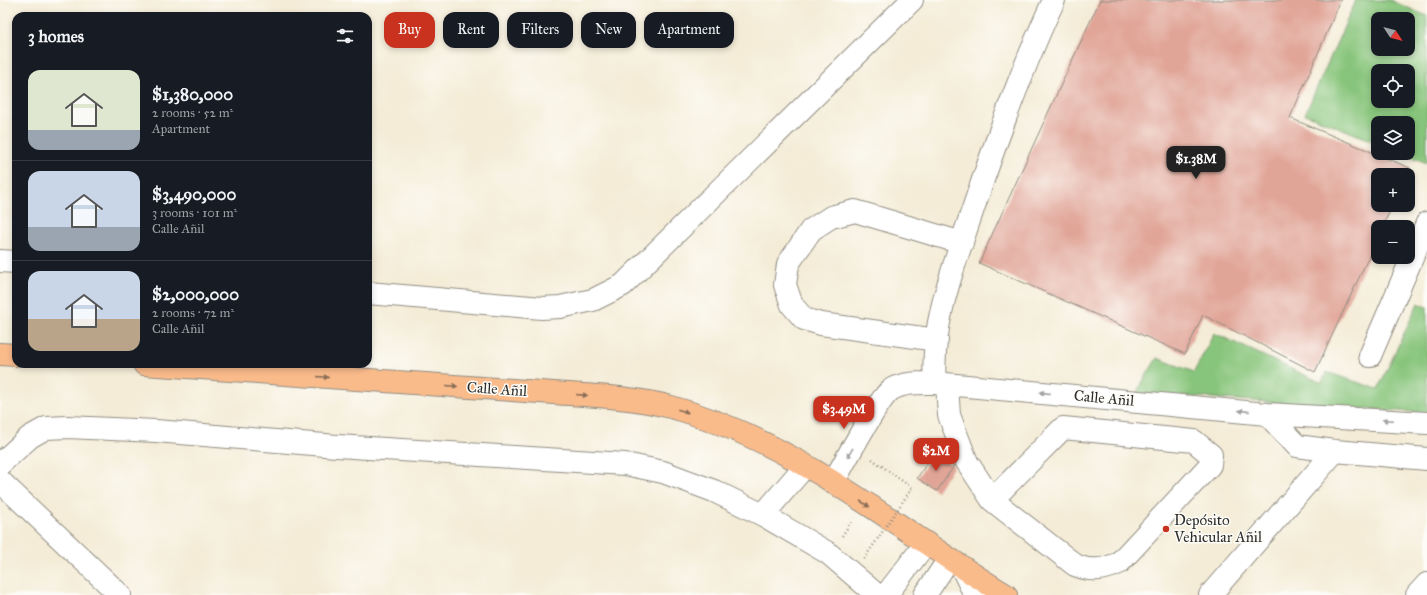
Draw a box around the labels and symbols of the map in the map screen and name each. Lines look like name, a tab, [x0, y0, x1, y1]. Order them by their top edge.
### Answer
north arrow	[1371, 12, 1415, 56]
pin: $1.38M	[1163, 146, 1229, 180]
one-way arrow	[317, 373, 329, 380]
street label: Calle Añil	[466, 378, 529, 400]
one-way arrow	[446, 382, 458, 389]
street label: Calle Añil	[1073, 386, 1136, 410]
one-way arrow	[1039, 389, 1051, 396]
one-way arrow	[576, 392, 588, 399]
pin: $3.49M	[811, 396, 877, 430]
one-way arrow	[677, 408, 689, 414]
one-way arrow	[1238, 408, 1250, 415]
one-way arrow	[1382, 417, 1394, 424]
pin: $2M	[917, 438, 955, 472]
one-way arrow	[847, 447, 854, 459]
one-way arrow	[860, 500, 871, 508]
place label: Depósito Vehicular Añil	[1173, 511, 1263, 546]
marker: Depósito Vehicular Añil	[1161, 524, 1171, 534]

